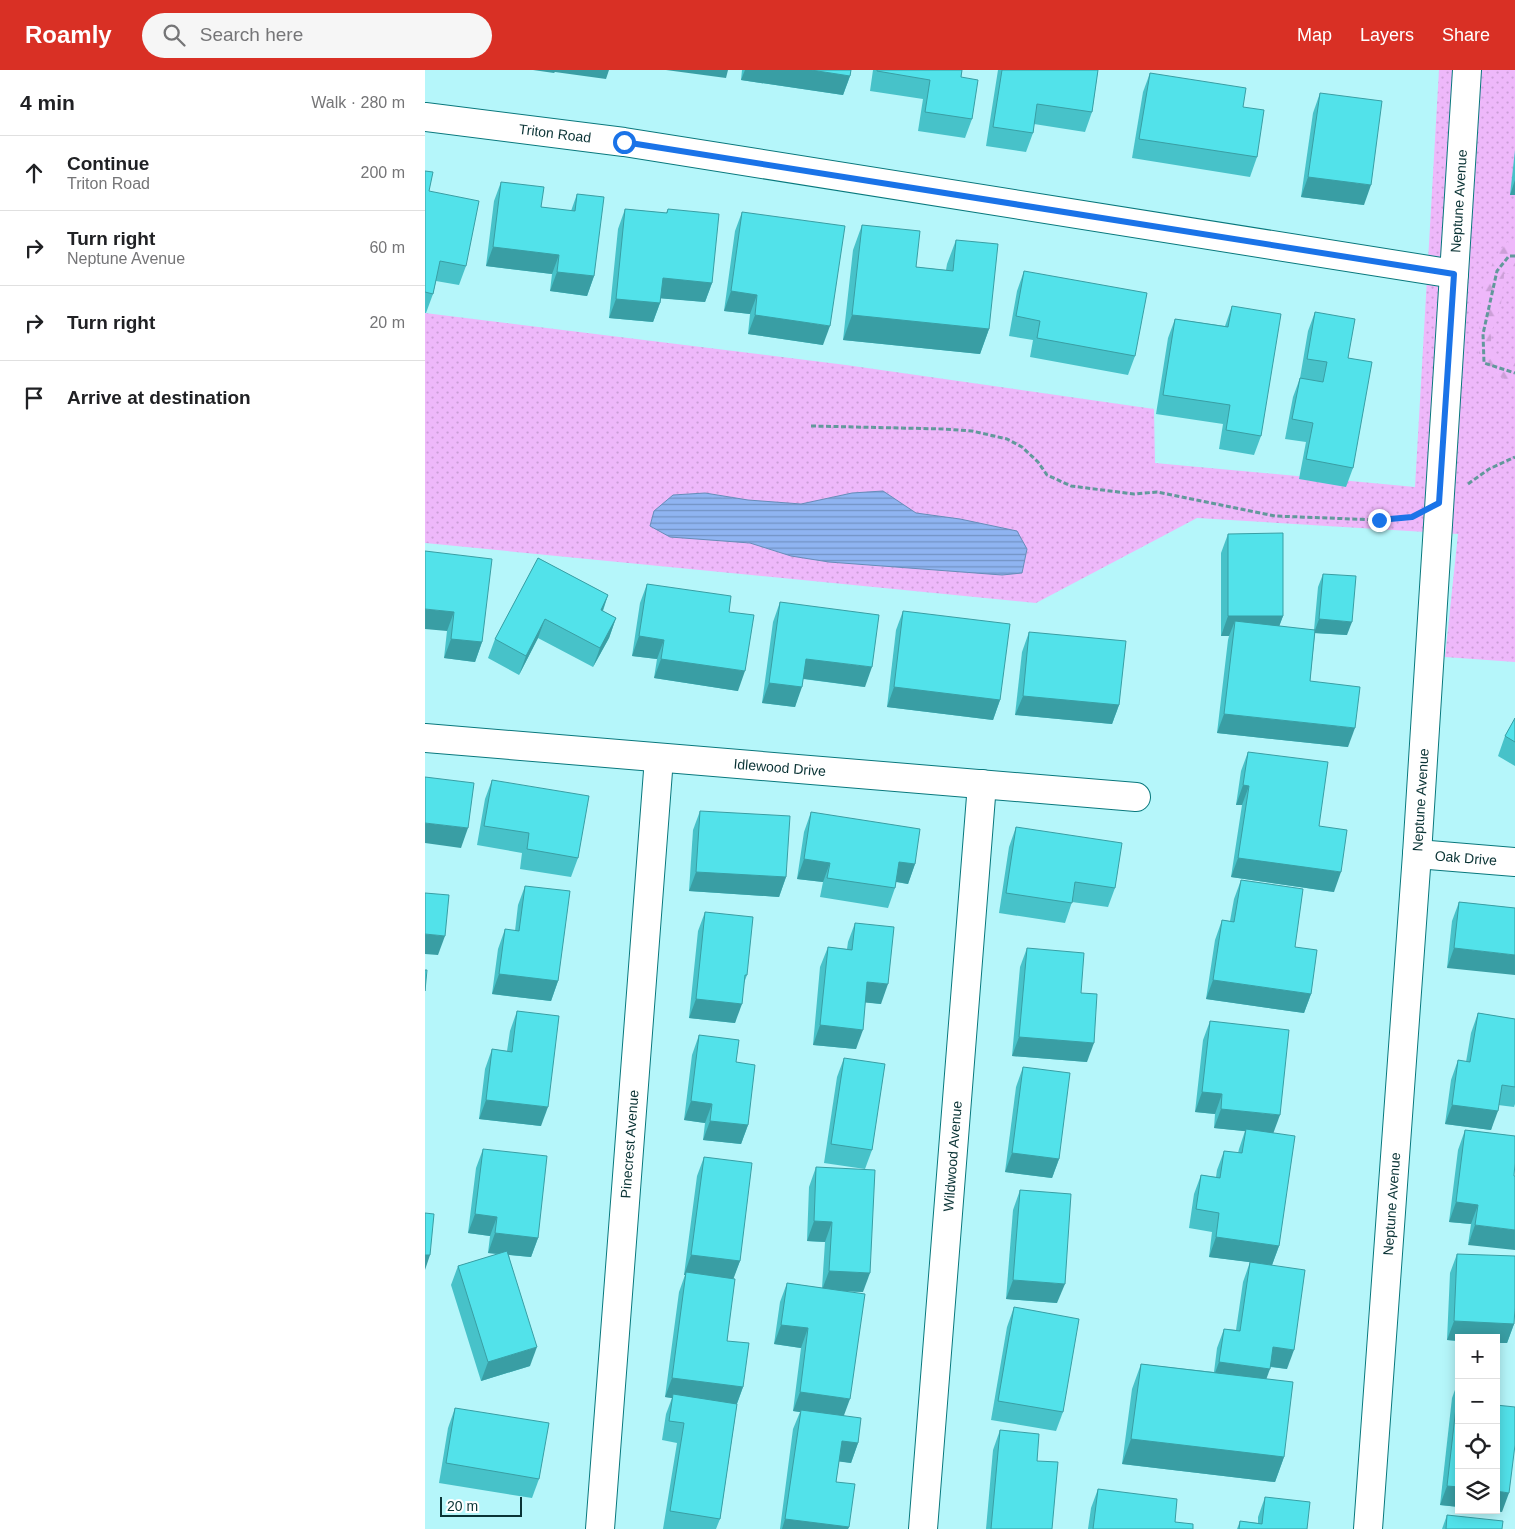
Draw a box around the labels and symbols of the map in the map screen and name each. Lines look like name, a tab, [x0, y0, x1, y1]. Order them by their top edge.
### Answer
street label: Triton Road	[518, 121, 592, 146]
route start	[613, 131, 636, 154]
street label: Neptune Avenue	[1447, 149, 1470, 253]
route end	[1368, 509, 1391, 532]
street label: Neptune Avenue	[1409, 748, 1432, 852]
street label: Idlewood Drive	[733, 756, 827, 779]
street label: Oak Drive	[1434, 847, 1498, 869]
street label: Pinecrest Avenue	[617, 1089, 642, 1199]
street label: Wildwood Avenue	[940, 1100, 965, 1212]
street label: Neptune Avenue	[1380, 1152, 1403, 1256]
scale bar	[440, 1494, 523, 1517]

